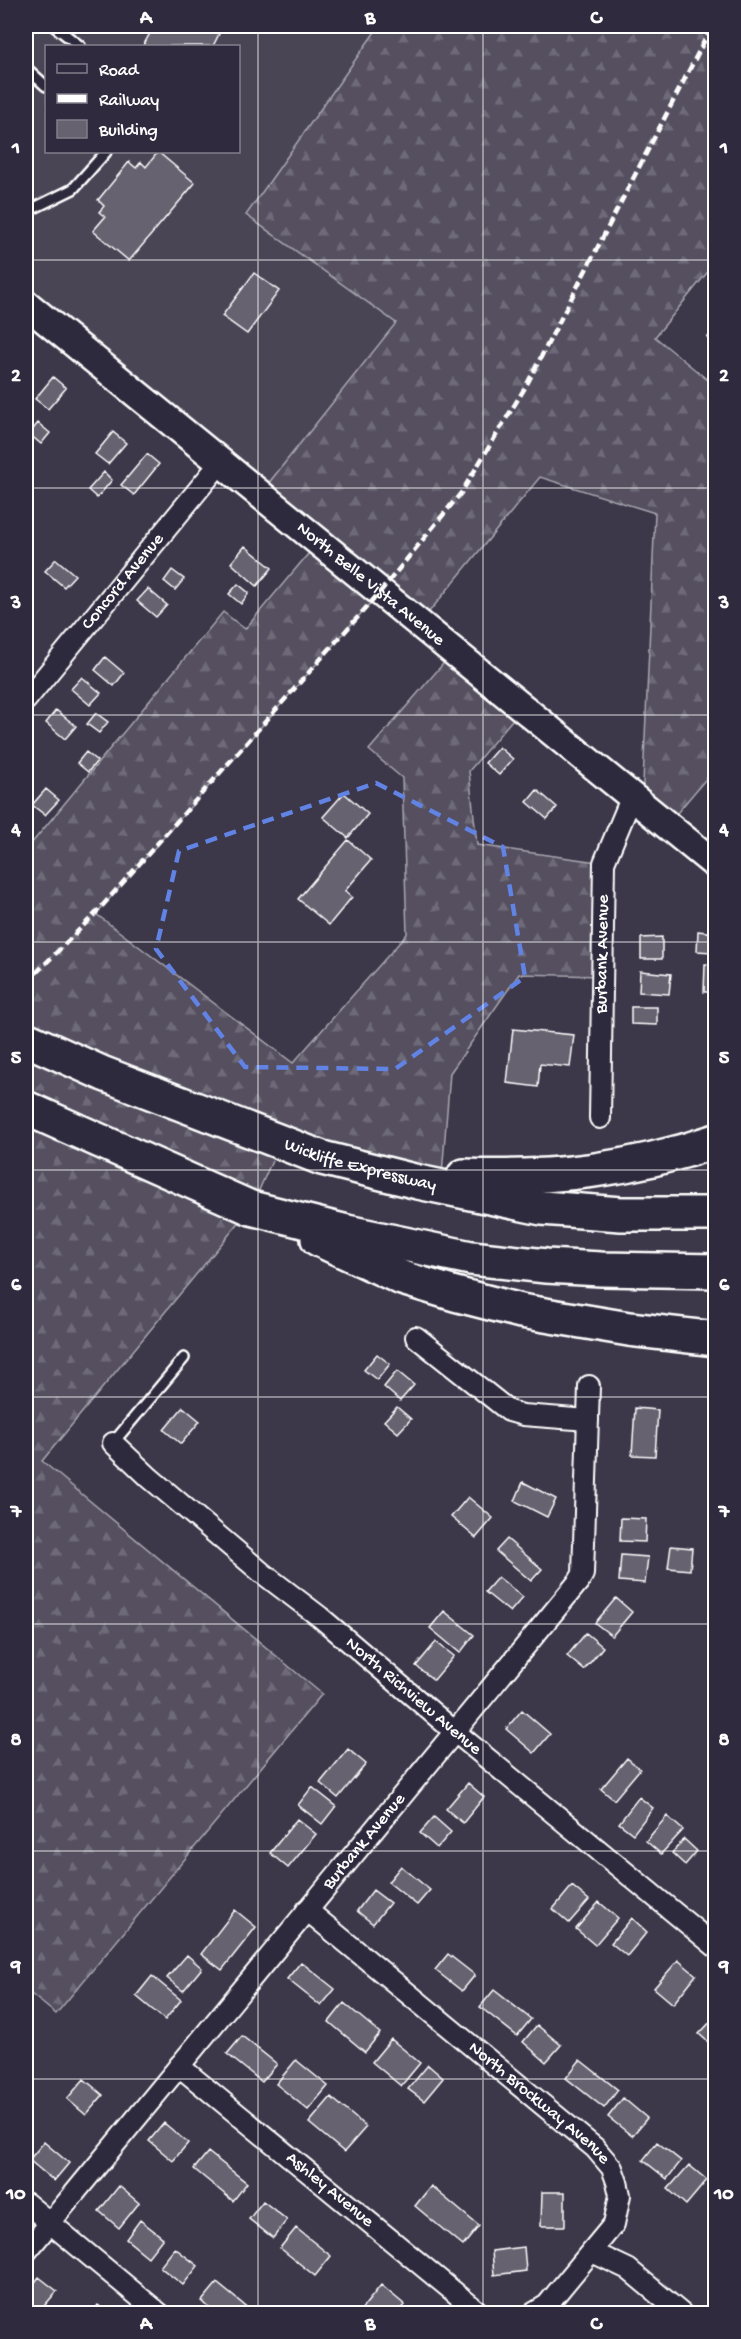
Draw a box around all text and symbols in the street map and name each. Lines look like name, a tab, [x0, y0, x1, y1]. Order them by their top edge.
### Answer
text: A	[139, 8, 154, 31]
text: B	[364, 8, 376, 31]
text: C	[590, 8, 604, 31]
legend	[45, 45, 240, 153]
text: Road	[99, 61, 140, 82]
text: Railway	[99, 91, 159, 112]
text: Building	[98, 121, 158, 142]
text: 1	[11, 138, 20, 161]
text: 1	[719, 138, 728, 161]
text: 2	[11, 366, 21, 389]
text: 2	[719, 366, 729, 389]
street label: North Belle Vista Avenue	[292, 518, 449, 651]
street label: Concord Avenue	[77, 529, 169, 634]
text: 3	[10, 593, 21, 616]
text: 3	[718, 593, 729, 616]
text: 4	[10, 820, 21, 843]
text: 4	[718, 820, 729, 843]
street label: Burbank Avenue	[591, 894, 614, 1014]
text: 5	[11, 1048, 22, 1071]
text: 5	[719, 1048, 730, 1071]
street label: Wickliffe Expressway	[281, 1134, 438, 1196]
text: 6	[11, 1275, 22, 1298]
text: 6	[719, 1275, 730, 1298]
text: 7	[10, 1502, 23, 1525]
text: 7	[718, 1502, 731, 1525]
street label: North Richview Avenue	[341, 1633, 486, 1760]
text: 8	[11, 1730, 22, 1753]
text: 8	[719, 1730, 730, 1753]
street label: Burbank Avenue	[318, 1788, 411, 1895]
text: 9	[10, 1957, 21, 1980]
text: 9	[718, 1957, 729, 1980]
street label: North Brockway Avenue	[464, 2037, 615, 2169]
street label: Ashley Avenue	[281, 2148, 378, 2232]
text: 10	[5, 2184, 26, 2207]
text: 10	[713, 2184, 734, 2207]
text: A	[139, 2314, 154, 2337]
text: B	[364, 2314, 376, 2337]
text: C	[590, 2314, 604, 2337]

